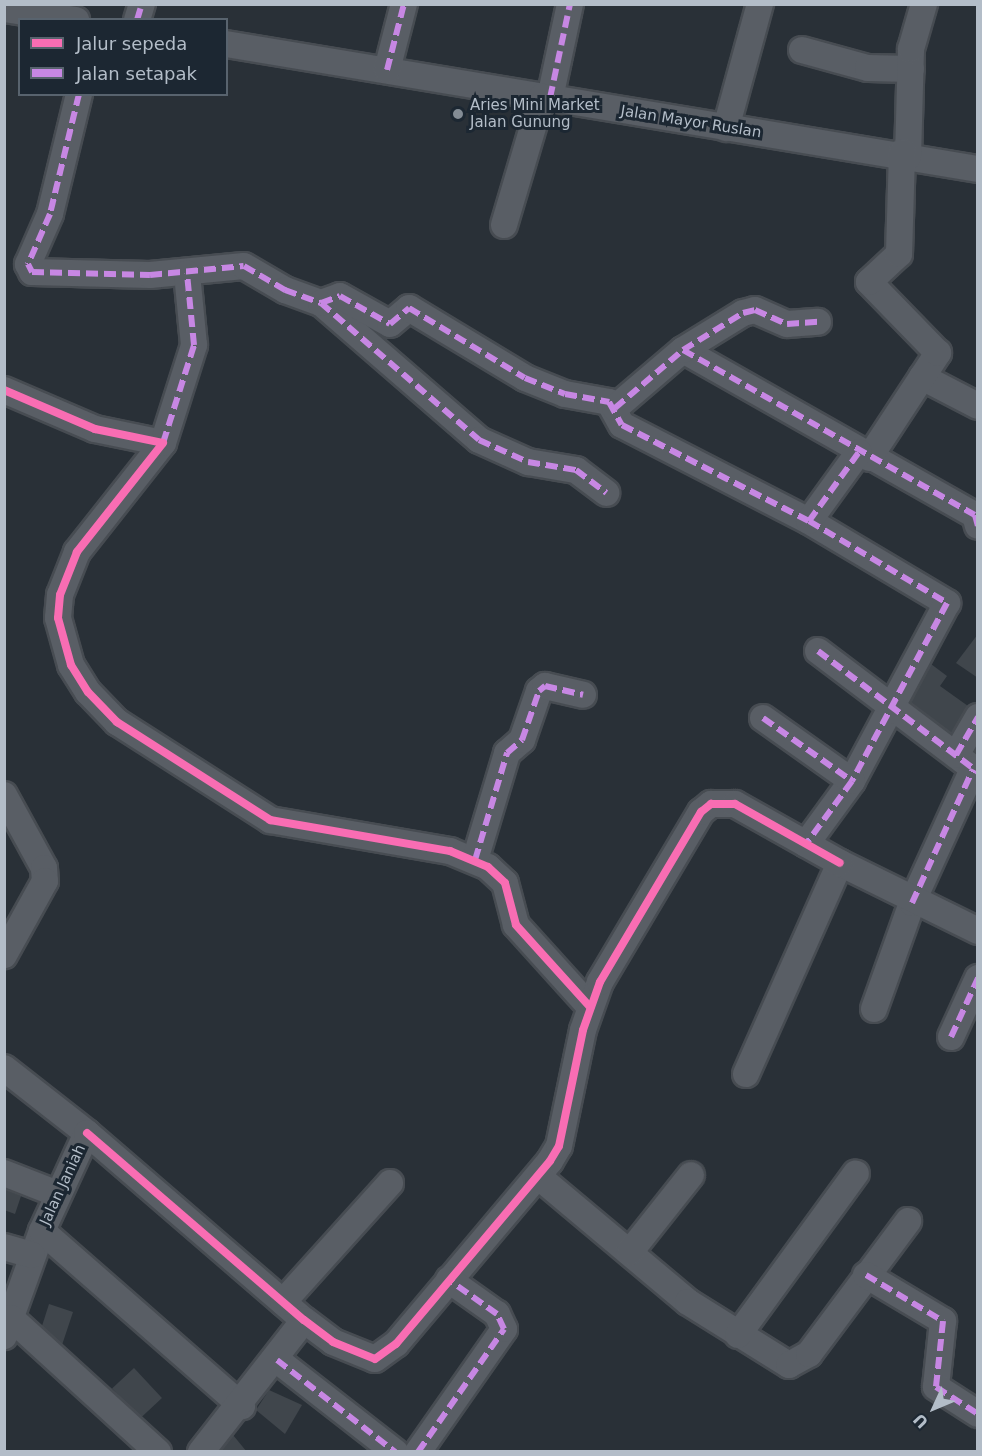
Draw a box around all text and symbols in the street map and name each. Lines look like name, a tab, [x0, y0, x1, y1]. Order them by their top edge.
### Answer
legend	[18, 18, 228, 96]
text: Jalur sepeda	[76, 33, 187, 54]
text: Jalan setapak	[76, 63, 197, 84]
place label: Aries Mini Market Jalan Gunung	[470, 96, 600, 131]
street label: Jalan Mayor Ruslan	[619, 102, 763, 142]
marker: Aries Mini Market Jalan Gunung	[451, 107, 465, 121]
street label: Jalan Janiah	[36, 1142, 90, 1228]
north arrow	[904, 1378, 964, 1438]
text: U	[909, 1410, 932, 1432]

